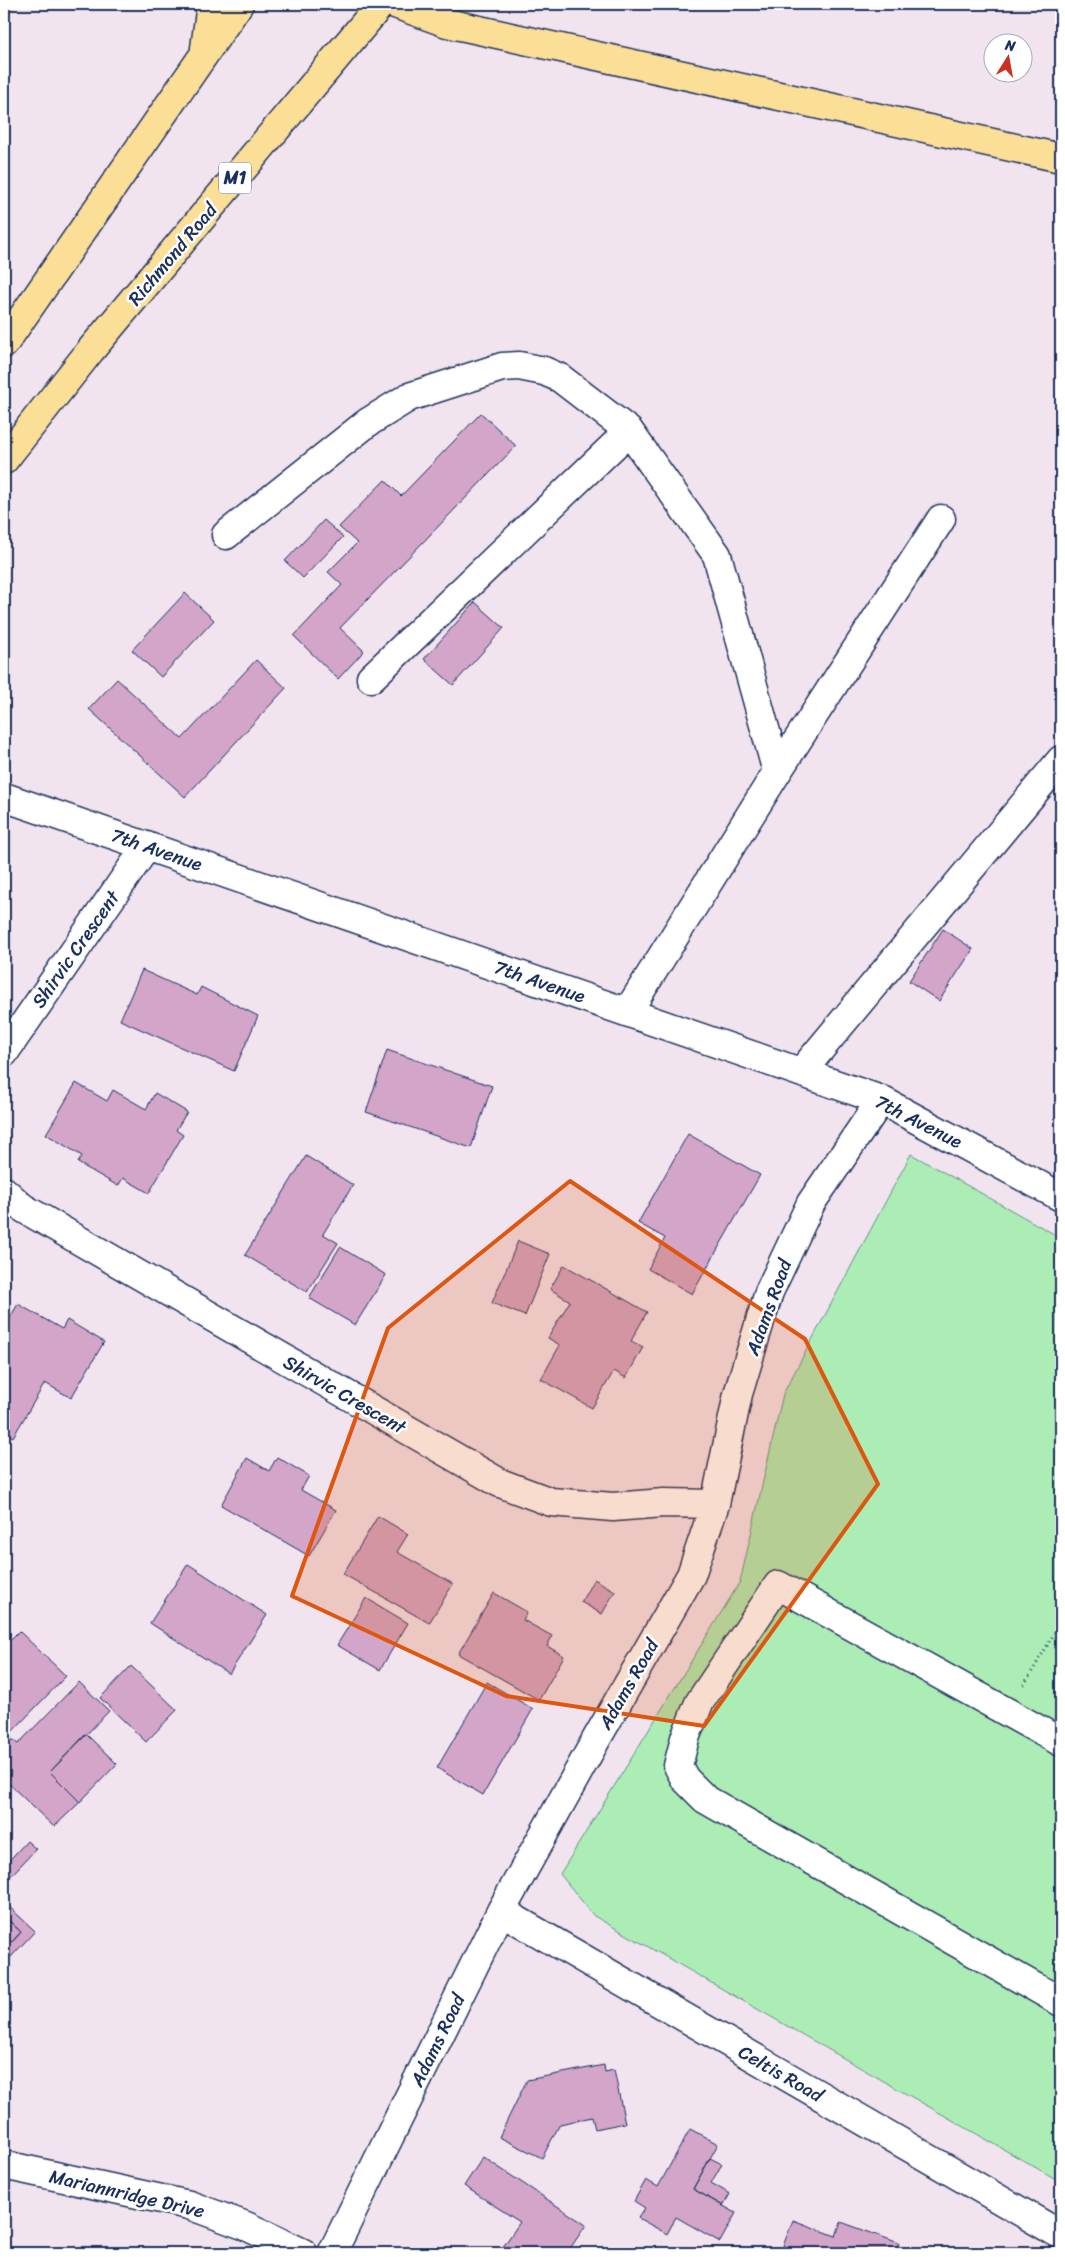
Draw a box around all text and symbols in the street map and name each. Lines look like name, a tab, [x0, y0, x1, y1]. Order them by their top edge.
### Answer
north arrow	[982, 32, 1032, 82]
text: N	[1002, 32, 1018, 59]
road number: M1	[219, 162, 251, 194]
street label: Richmond Road	[119, 194, 227, 313]
street label: 7th Avenue	[107, 818, 207, 880]
street label: Shirvic Crescent	[23, 883, 129, 1015]
street label: 7th Avenue	[490, 950, 590, 1012]
street label: 7th Avenue	[869, 1085, 968, 1158]
street label: Adams Road	[736, 1253, 802, 1361]
street label: Shirvic Crescent	[277, 1346, 414, 1444]
street label: Adams Road	[589, 1631, 669, 1737]
street label: Adams Road	[400, 1986, 475, 2093]
street label: Celtis Road	[732, 2036, 831, 2112]
street label: Mariannridge Drive	[46, 2160, 208, 2227]

